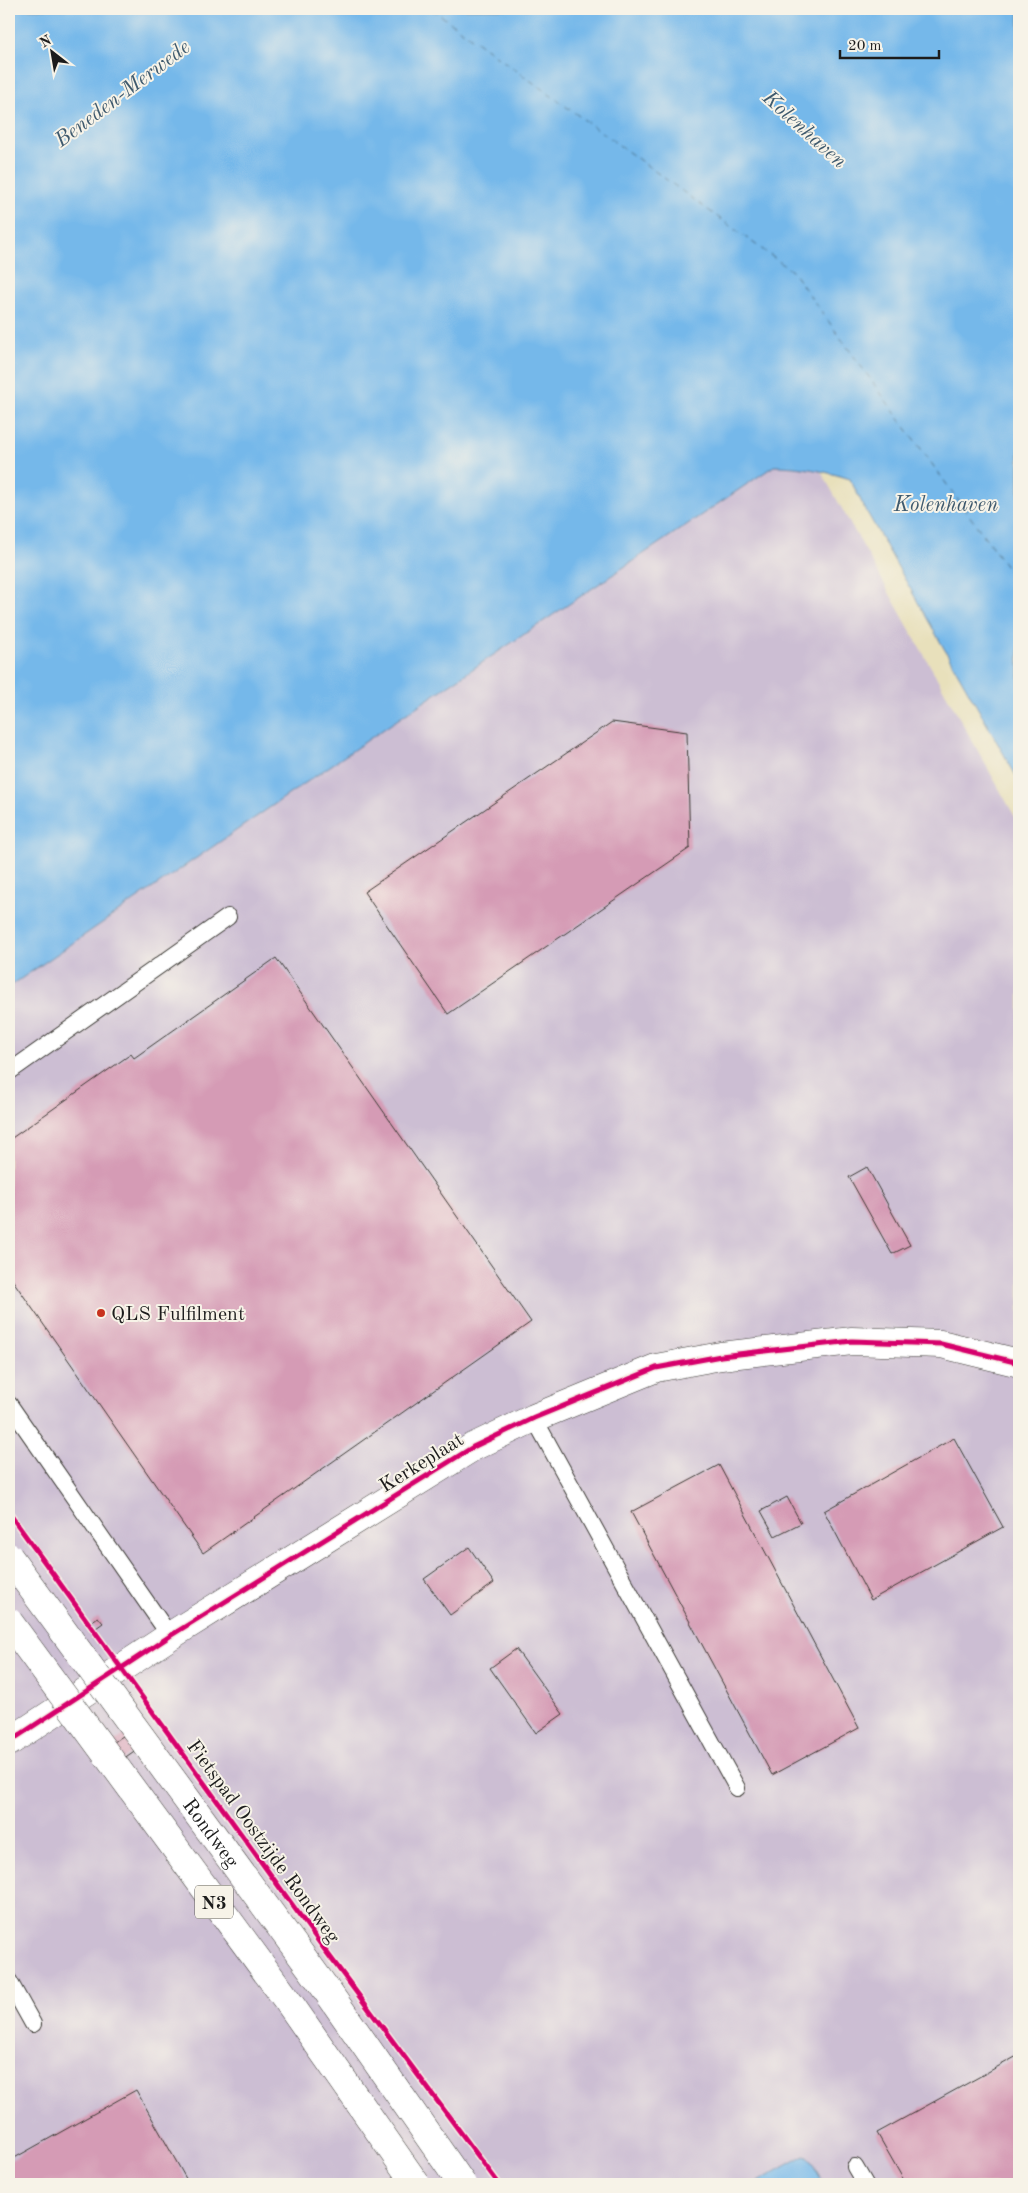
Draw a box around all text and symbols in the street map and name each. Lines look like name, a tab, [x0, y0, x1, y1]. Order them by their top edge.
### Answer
north arrow	[28, 28, 78, 78]
scale bar	[840, 28, 939, 60]
text: N	[38, 33, 54, 50]
water label: Beneden-Merwede	[51, 37, 194, 152]
text: 20 m	[848, 39, 882, 54]
water label: Kolenhaven	[757, 87, 850, 173]
water label: Kolenhaven	[893, 495, 998, 516]
place label: QLS Fulfilment	[111, 1305, 245, 1325]
marker: QLS Fulfilment	[95, 1307, 107, 1319]
street label: Kerkeplaat	[377, 1430, 467, 1497]
street label: Fietspad Oostzijde Rondweg	[182, 1737, 343, 1948]
street label: Rondweg	[178, 1796, 242, 1872]
road number: N3	[195, 1885, 233, 1918]

